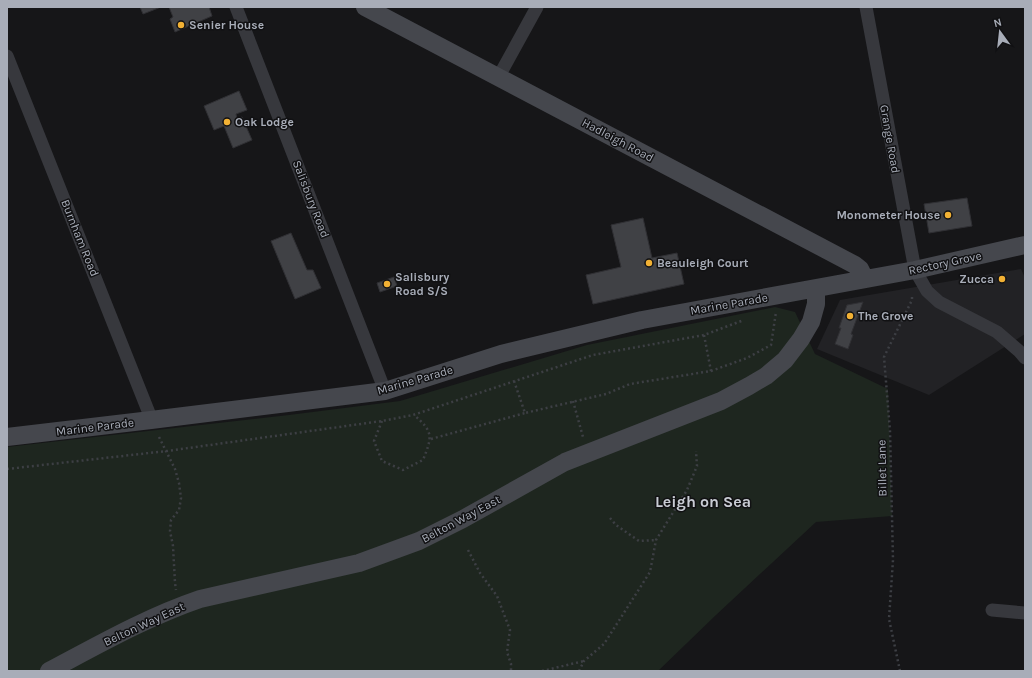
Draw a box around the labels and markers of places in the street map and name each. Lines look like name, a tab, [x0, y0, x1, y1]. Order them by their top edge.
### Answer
place label: Senier House	[189, 18, 264, 32]
marker: Senier House	[176, 20, 186, 30]
place label: Oak Lodge	[235, 115, 294, 129]
marker: Oak Lodge	[222, 117, 232, 127]
place label: Monometer House	[836, 208, 940, 222]
marker: Monometer House	[943, 210, 953, 220]
place label: Beauleigh Court	[657, 256, 749, 270]
marker: Beauleigh Court	[644, 258, 654, 268]
place label: Salisbury Road S/S	[395, 270, 449, 298]
place label: Zucca	[959, 272, 994, 286]
marker: Zucca	[997, 274, 1007, 284]
marker: Salisbury Road S/S	[382, 279, 392, 289]
place label: The Grove	[858, 309, 913, 323]
marker: The Grove	[845, 311, 855, 321]

